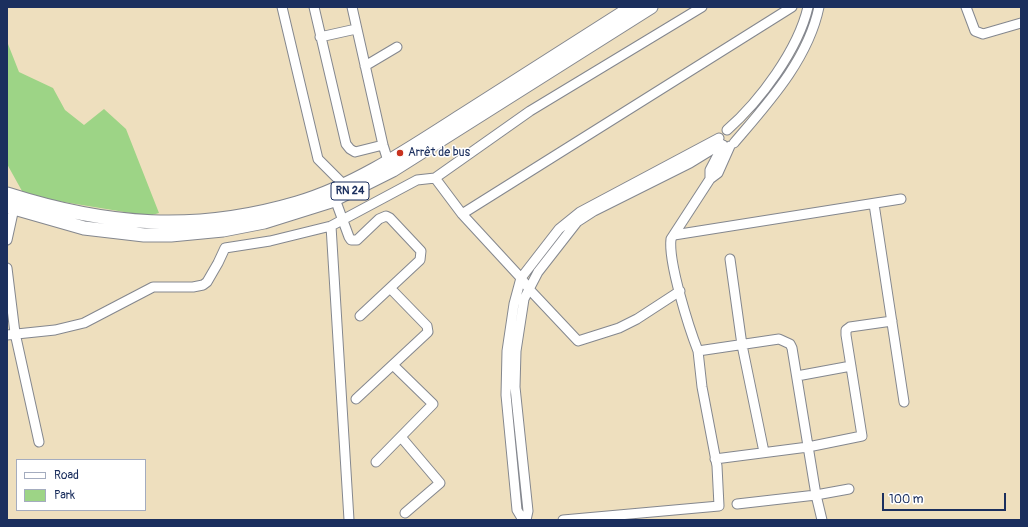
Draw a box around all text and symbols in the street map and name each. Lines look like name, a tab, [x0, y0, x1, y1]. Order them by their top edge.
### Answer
place label: Arrêt de bus	[408, 146, 470, 160]
marker: Arrêt de bus	[395, 148, 405, 158]
road number: RN 24	[331, 182, 369, 200]
legend	[16, 459, 146, 511]
text: Road	[54, 468, 79, 483]
scale bar	[884, 485, 1008, 511]
text: Park	[54, 488, 75, 503]
text: 100 m	[889, 492, 923, 507]

